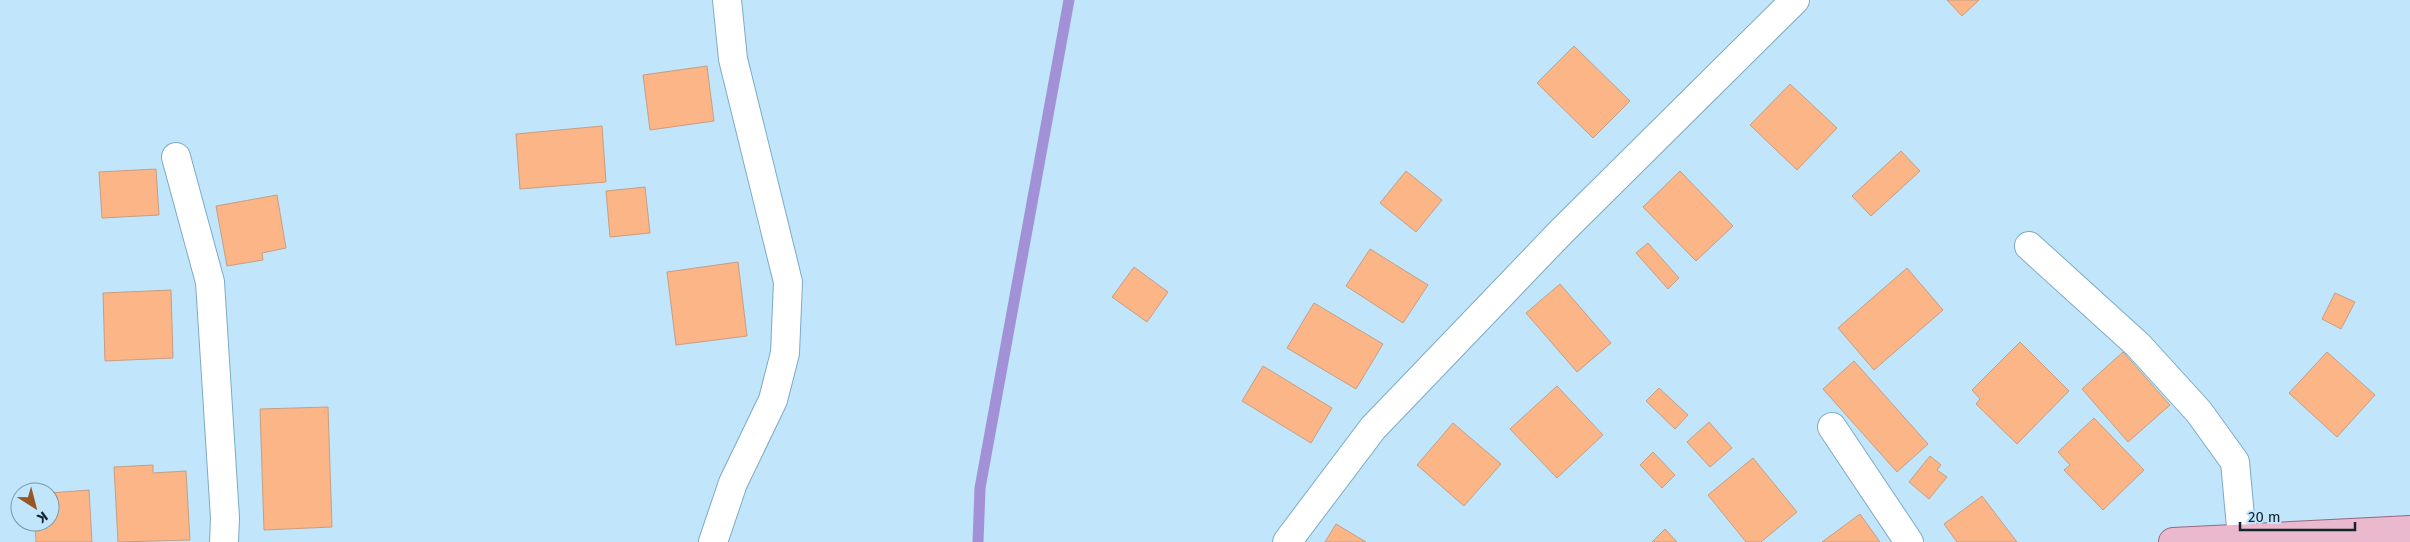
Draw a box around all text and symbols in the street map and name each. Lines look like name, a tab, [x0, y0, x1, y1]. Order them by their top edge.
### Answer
north arrow	[10, 482, 60, 532]
scale bar	[2240, 500, 2355, 532]
text: K	[33, 508, 51, 527]
text: 20 m	[2248, 508, 2281, 526]

